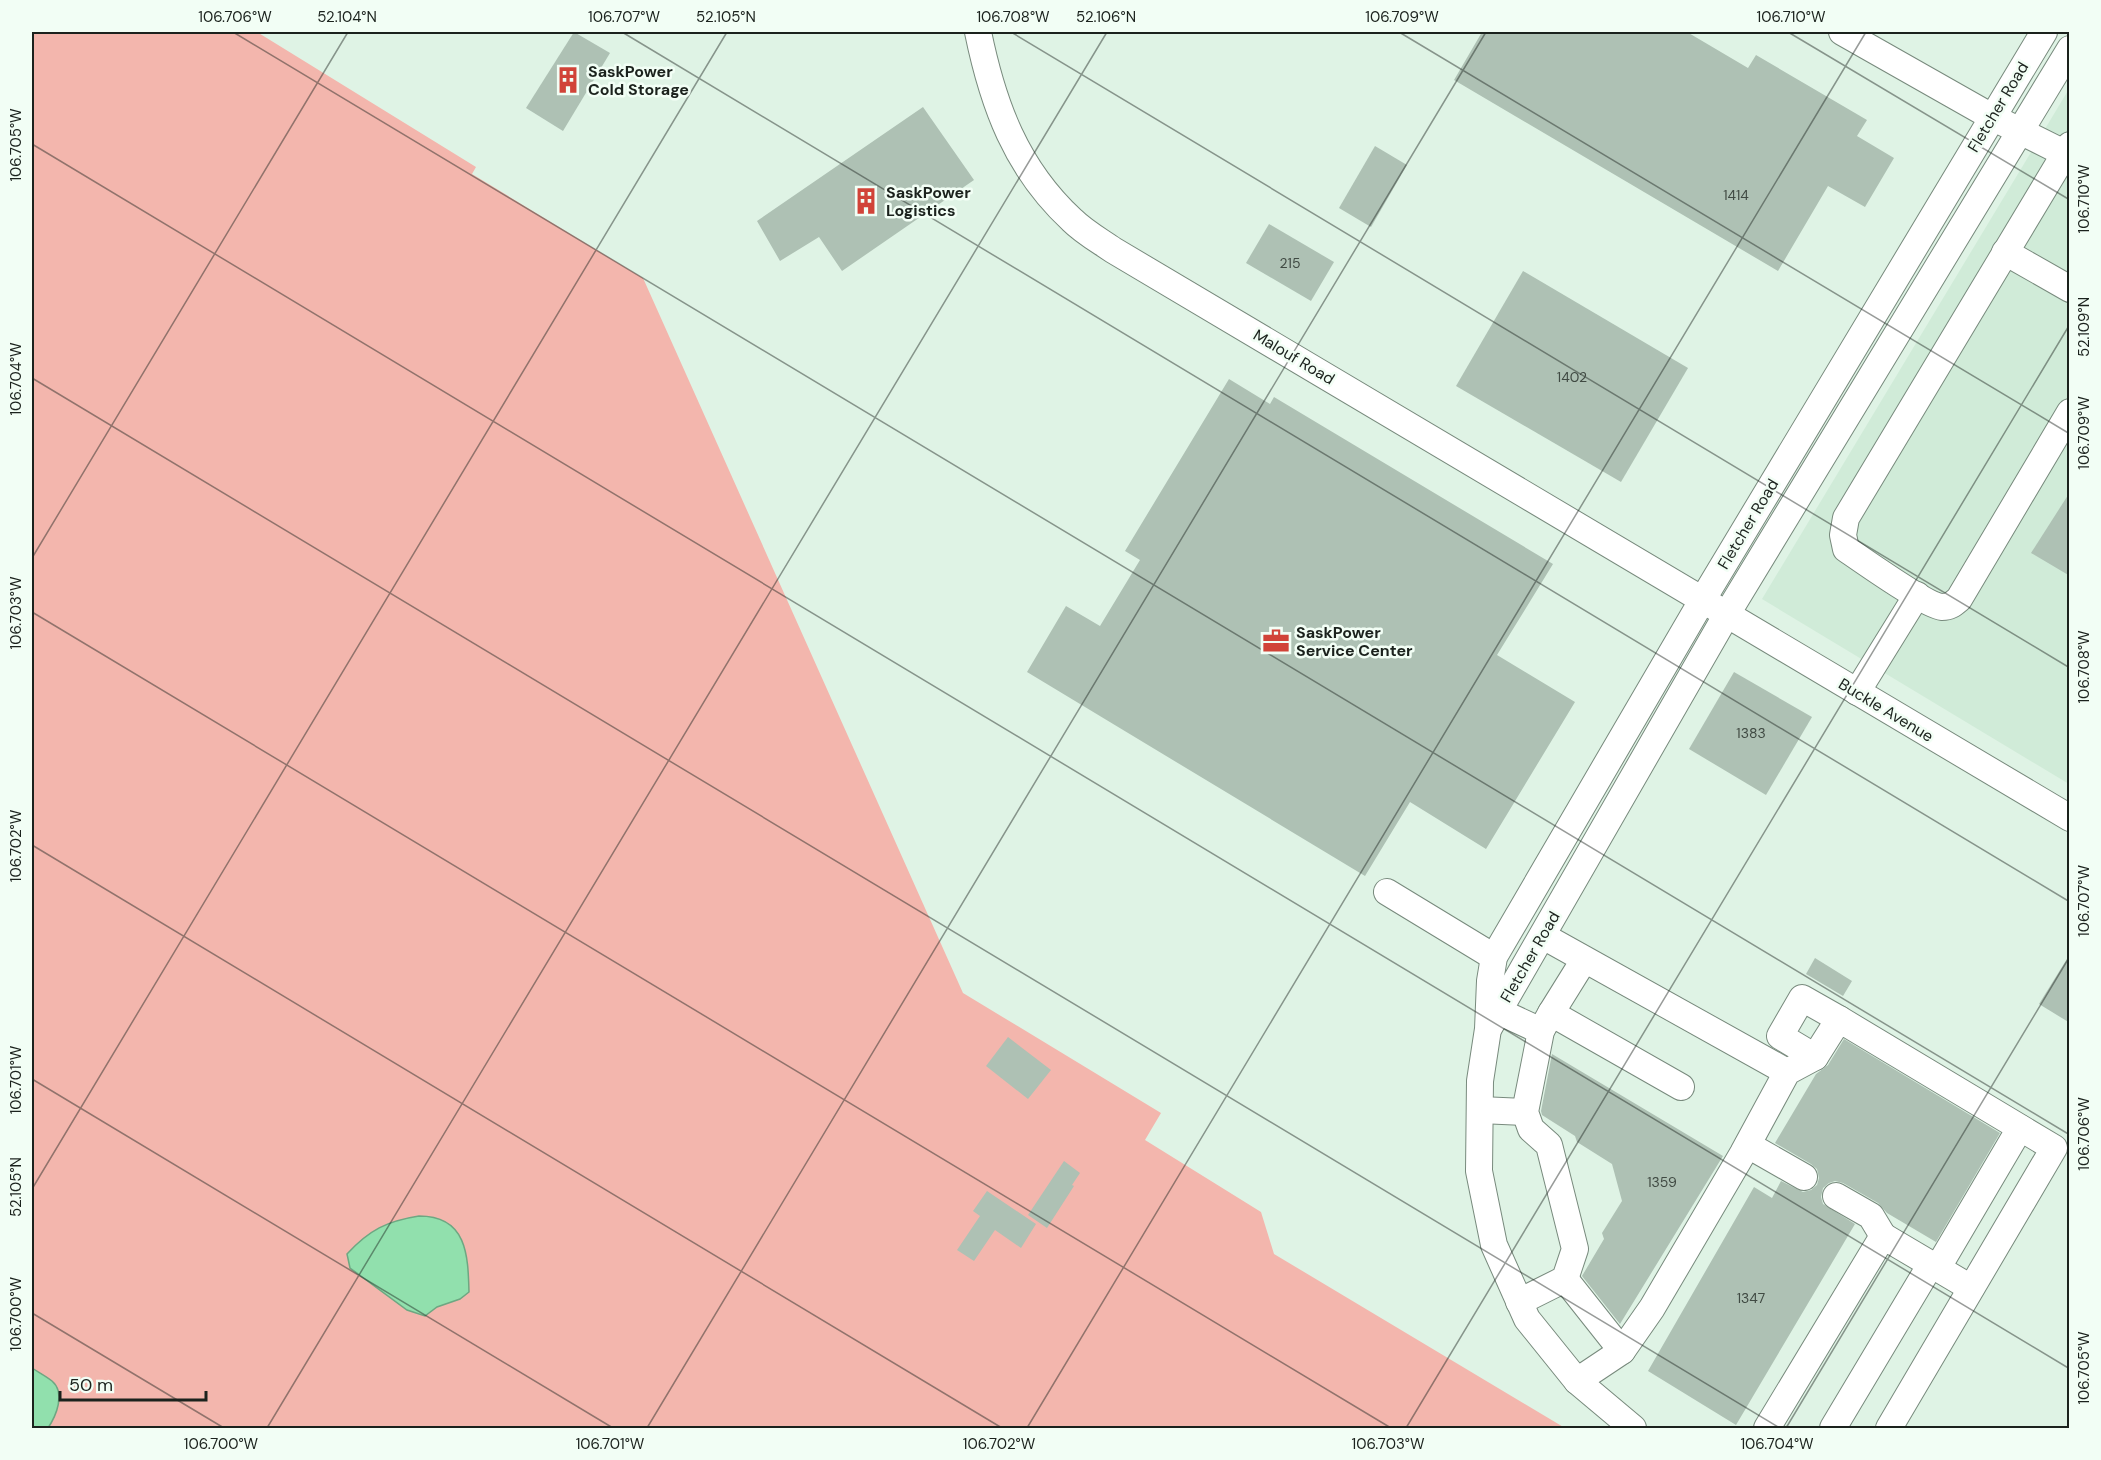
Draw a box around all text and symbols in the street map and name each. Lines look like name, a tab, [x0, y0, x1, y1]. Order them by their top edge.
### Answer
text: 106.706°W	[198, 7, 272, 27]
text: 52.104°N	[317, 7, 377, 27]
text: 106.707°W	[588, 7, 660, 27]
text: 52.105°N	[696, 7, 756, 27]
text: 106.708°W	[976, 7, 1050, 27]
text: 52.106°N	[1076, 7, 1136, 27]
text: 106.709°W	[1365, 7, 1439, 27]
text: 106.710°W	[1757, 7, 1826, 27]
street label: Fletcher Road	[1963, 58, 2033, 156]
place label: SaskPower Cold Storage	[588, 61, 689, 100]
building icon: SaskPower Cold Storage	[553, 65, 583, 95]
text: 106.705°W	[6, 108, 26, 182]
text: 106.710°W	[2074, 164, 2094, 233]
place label: SaskPower Logistics	[886, 182, 971, 221]
building icon: SaskPower Logistics	[851, 186, 881, 216]
house number: 1414	[1723, 186, 1749, 204]
house number: 215	[1280, 254, 1300, 272]
text: 52.109°N	[2074, 297, 2094, 357]
street label: Malouf Road	[1249, 324, 1339, 390]
text: 106.704°W	[6, 342, 26, 416]
house number: 1402	[1557, 368, 1587, 386]
text: 106.709°W	[2074, 396, 2094, 470]
street label: Fletcher Road	[1713, 475, 1783, 573]
text: 106.703°W	[6, 576, 26, 649]
place label: SaskPower Service Center	[1296, 622, 1413, 661]
office icon: SaskPower Service Center	[1261, 626, 1291, 656]
text: 106.708°W	[2074, 630, 2094, 704]
street label: Buckle Avenue	[1835, 673, 1937, 747]
house number: 1383	[1736, 724, 1766, 742]
text: 106.702°W	[6, 809, 26, 882]
text: 106.707°W	[2074, 865, 2094, 937]
street label: Fletcher Road	[1495, 908, 1565, 1006]
text: 106.701°W	[6, 1045, 26, 1114]
text: 106.706°W	[2074, 1097, 2094, 1171]
text: 52.105°N	[6, 1157, 26, 1217]
house number: 1359	[1647, 1173, 1677, 1191]
text: 106.700°W	[6, 1276, 26, 1351]
house number: 1347	[1737, 1289, 1765, 1307]
text: 106.705°W	[2074, 1331, 2094, 1405]
scale bar	[60, 1364, 206, 1402]
text: 50 m	[69, 1373, 113, 1397]
text: 106.700°W	[184, 1434, 259, 1454]
text: 106.701°W	[576, 1434, 645, 1454]
text: 106.702°W	[963, 1434, 1036, 1454]
text: 106.703°W	[1352, 1434, 1425, 1454]
text: 106.704°W	[1740, 1434, 1814, 1454]

